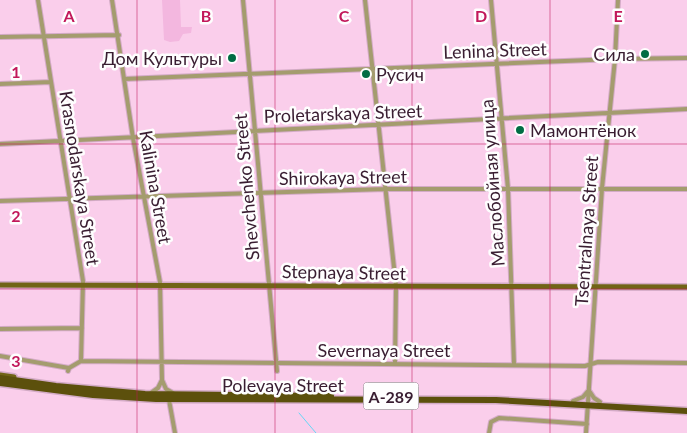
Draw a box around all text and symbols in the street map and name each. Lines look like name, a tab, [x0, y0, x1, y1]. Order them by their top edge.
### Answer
text: A	[62, 6, 75, 25]
text: B	[201, 6, 211, 25]
text: C	[339, 6, 350, 25]
text: D	[475, 6, 487, 25]
text: E	[613, 6, 623, 25]
street label: Lenina Street	[443, 37, 548, 63]
place label: Сила	[593, 43, 635, 65]
place label: Дом Культуры	[102, 47, 222, 69]
marker: Сила	[639, 48, 651, 60]
marker: Дом Культуры	[226, 52, 238, 64]
text: 1	[11, 62, 21, 81]
place label: Русич	[376, 63, 424, 85]
marker: Русич	[360, 68, 372, 80]
street label: Krasnodarskaya Street	[55, 89, 105, 267]
street label: Proletarskaya Street	[263, 99, 423, 127]
street label: Маслобойная улица	[475, 99, 509, 267]
street label: Shevchenko Street	[229, 112, 263, 261]
place label: Мамонтёнок	[530, 119, 637, 141]
marker: Мамонтёнок	[514, 124, 526, 136]
street label: Kalinina Street	[135, 129, 177, 246]
street label: Tsentralnaya Street	[570, 155, 602, 307]
street label: Shirokaya Street	[279, 165, 408, 189]
text: 2	[11, 206, 21, 225]
street label: Stepnaya Street	[282, 260, 407, 284]
street label: Severnaya Street	[318, 339, 451, 361]
text: 3	[11, 351, 21, 370]
street label: Polevaya Street	[222, 374, 345, 396]
road number: А-289	[364, 382, 418, 410]

